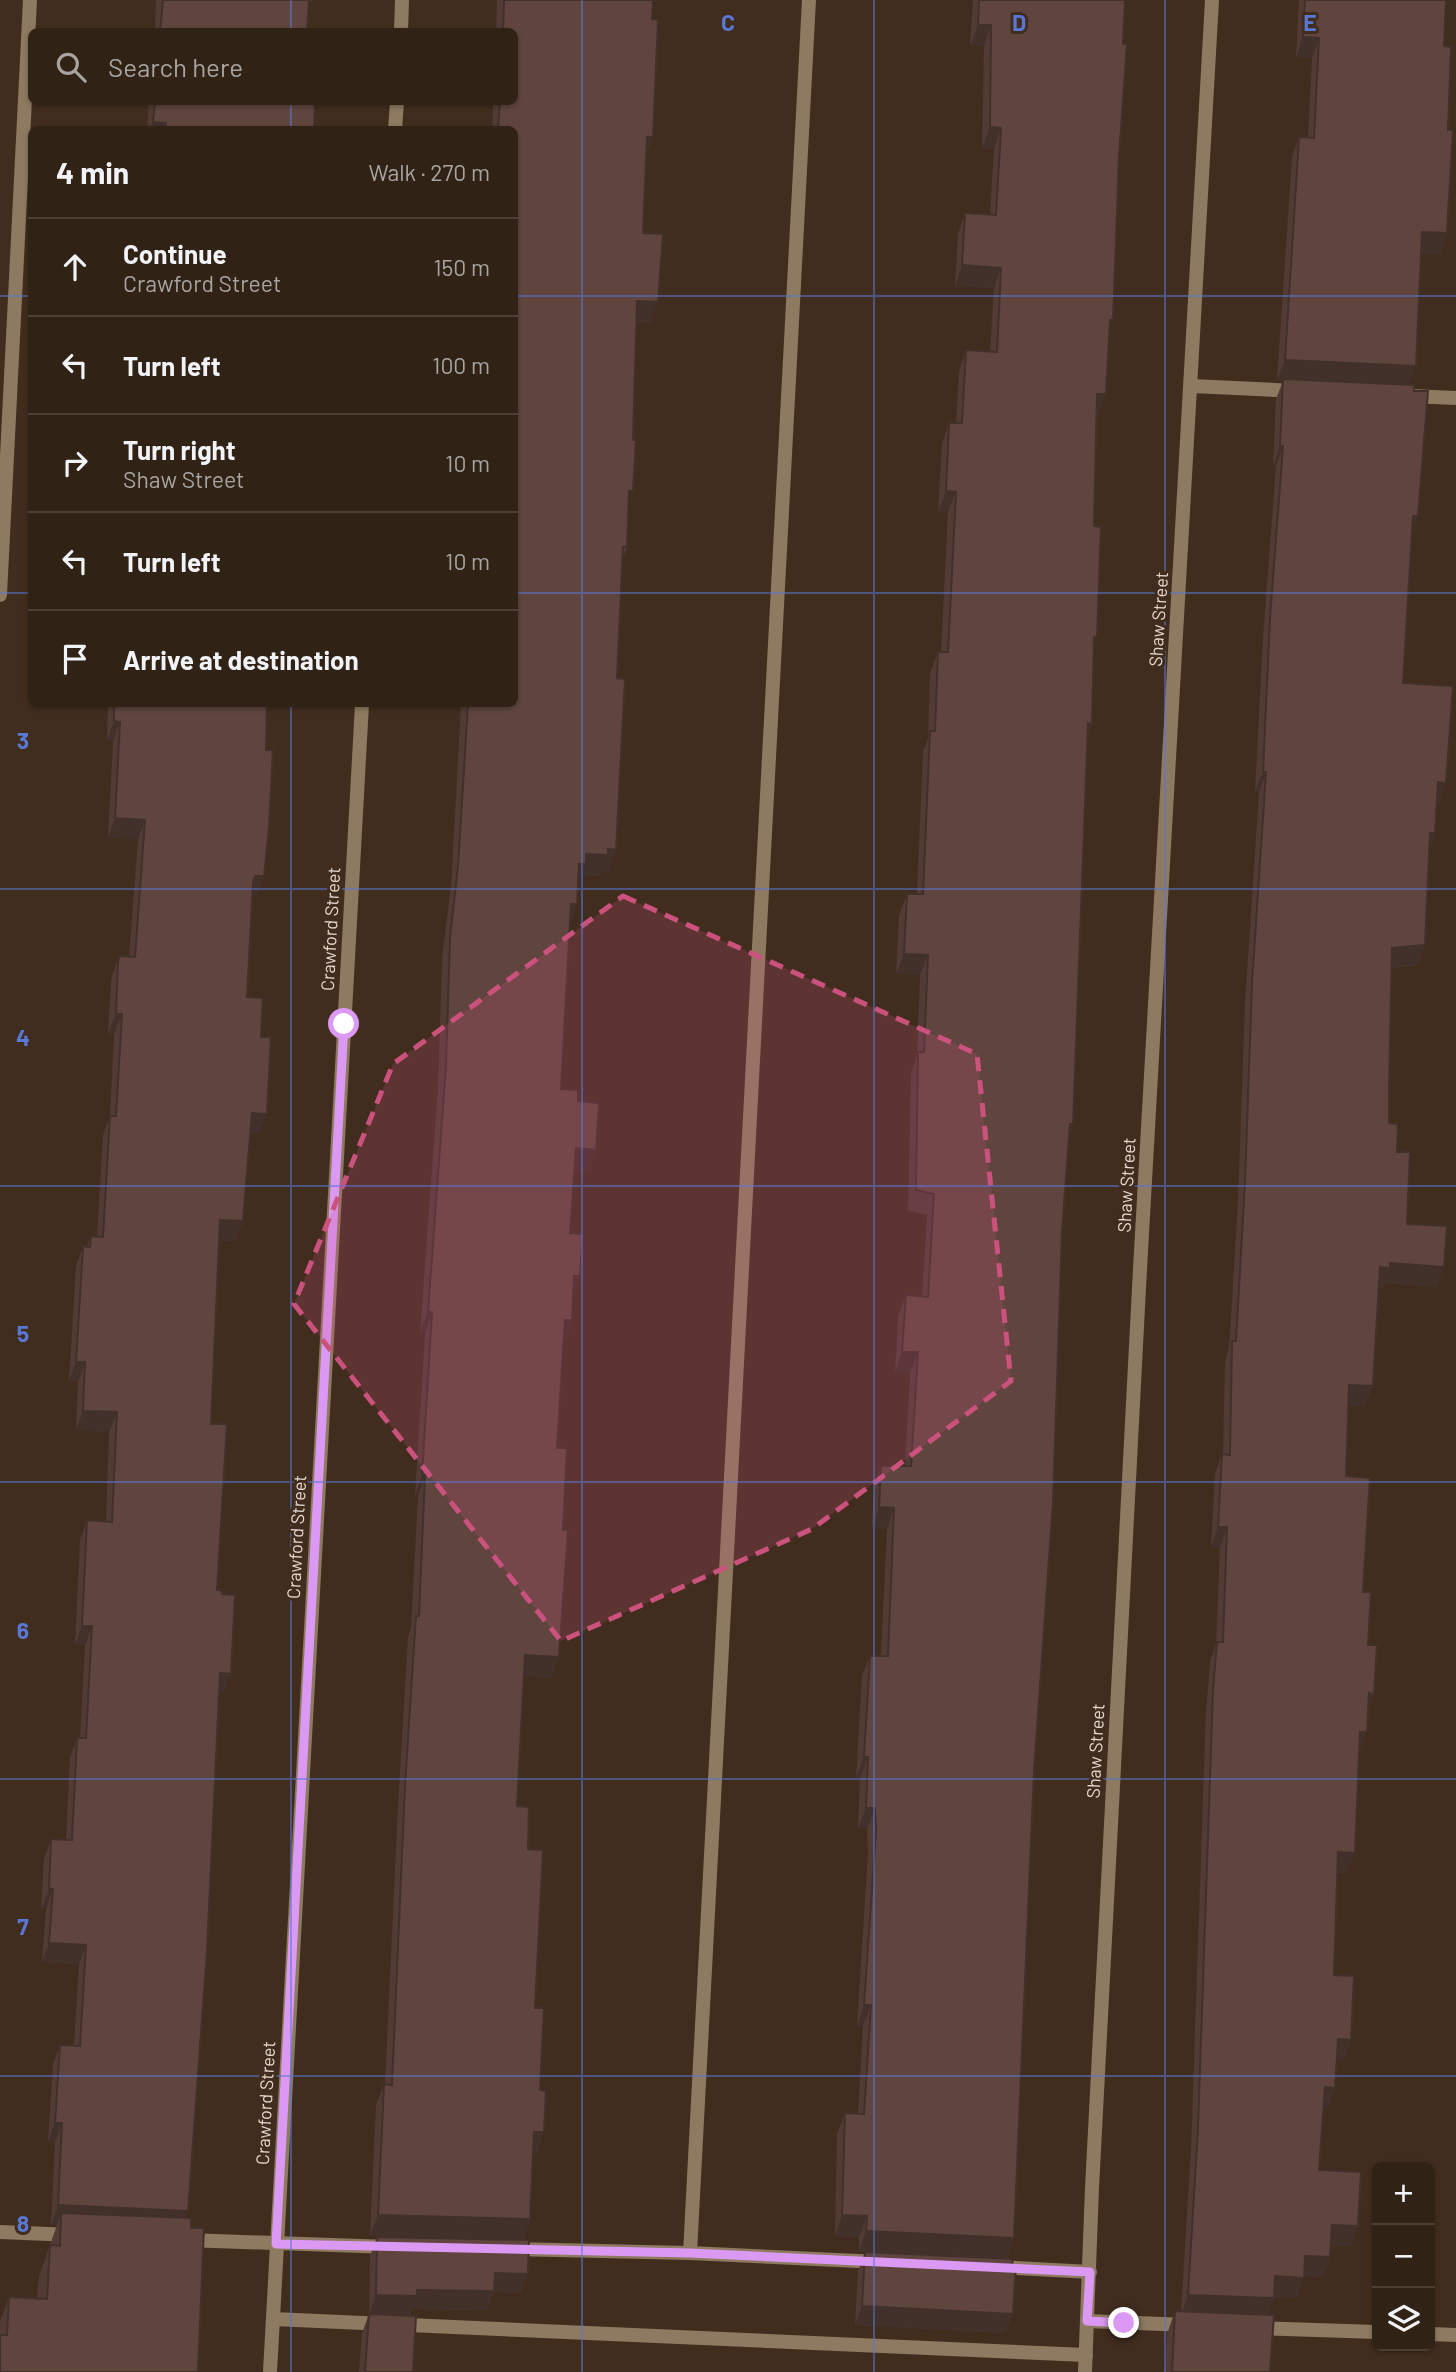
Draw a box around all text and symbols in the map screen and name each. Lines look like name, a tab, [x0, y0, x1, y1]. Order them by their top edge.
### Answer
text: C	[721, 8, 735, 36]
text: D	[1012, 8, 1026, 36]
text: E	[1303, 8, 1317, 36]
search box	[28, 28, 518, 105]
icon: search	[52, 48, 90, 86]
text: Search here	[108, 51, 243, 82]
text: 4 min	[56, 154, 129, 190]
text: Walk · 270 m	[368, 158, 490, 186]
text: Continue	[123, 238, 227, 269]
icon: ahead	[56, 248, 94, 286]
text: 150 m	[434, 253, 490, 281]
text: Crawford Street	[123, 269, 281, 297]
icon: left	[56, 346, 94, 384]
text: Turn left	[123, 350, 221, 381]
text: 100 m	[432, 351, 490, 379]
text: Turn right	[123, 434, 236, 465]
icon: right	[56, 444, 94, 482]
text: 10 m	[445, 449, 490, 477]
text: Shaw Street	[123, 465, 244, 493]
icon: left	[56, 542, 94, 580]
text: Turn left	[123, 546, 221, 577]
text: 10 m	[445, 547, 490, 575]
street label: Shaw Street	[1144, 571, 1172, 667]
icon: arrive	[56, 640, 94, 678]
text: Arrive at destination	[123, 644, 359, 675]
text: 3	[17, 726, 29, 754]
street label: Crawford Street	[316, 867, 344, 991]
route start	[328, 1008, 359, 1039]
text: 4	[16, 1023, 30, 1051]
street label: Shaw Street	[1113, 1137, 1139, 1233]
text: 5	[17, 1319, 29, 1347]
street label: Crawford Street	[282, 1475, 310, 1599]
text: 6	[17, 1616, 29, 1644]
street label: Shaw Street	[1082, 1703, 1108, 1799]
text: 7	[17, 1912, 29, 1940]
street label: Crawford Street	[251, 2041, 279, 2165]
map controls	[1372, 2162, 1435, 2351]
button: +	[1372, 2162, 1435, 2225]
text: 8	[17, 2209, 29, 2237]
button: −	[1372, 2225, 1435, 2288]
button: layers	[1372, 2288, 1435, 2351]
route end	[1108, 2307, 1139, 2338]

